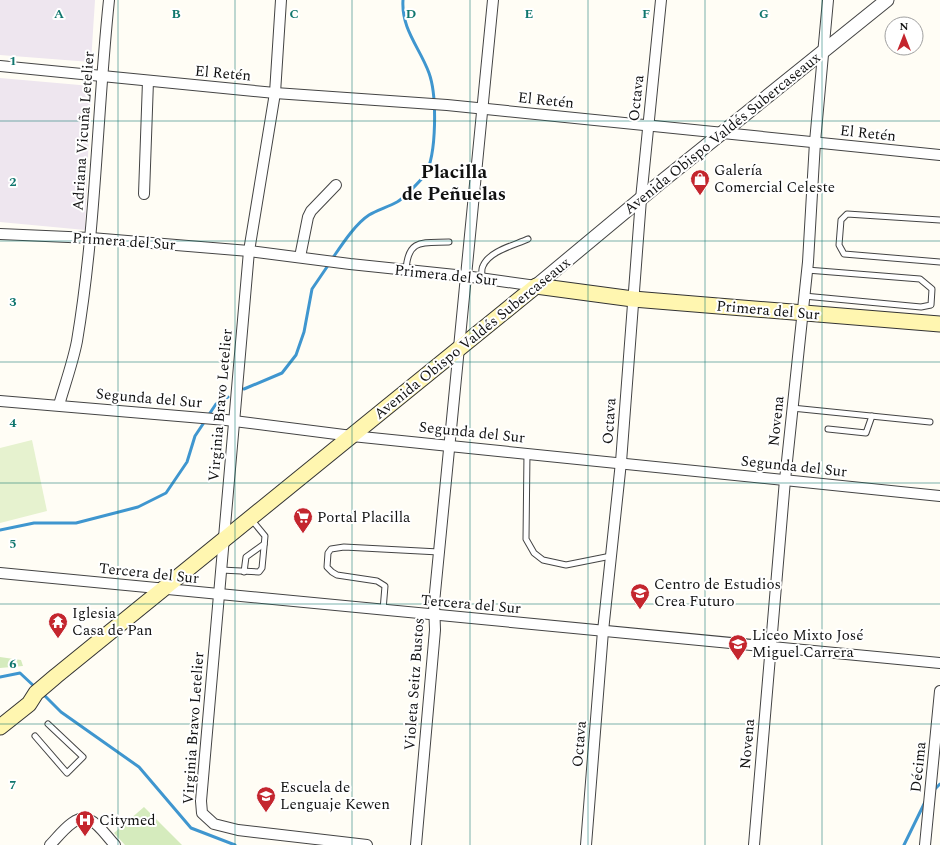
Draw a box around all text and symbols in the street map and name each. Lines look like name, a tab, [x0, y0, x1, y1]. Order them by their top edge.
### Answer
text: A	[54, 4, 64, 24]
text: B	[171, 4, 181, 24]
text: C	[289, 4, 299, 24]
text: D	[406, 4, 416, 24]
text: E	[525, 4, 534, 24]
text: F	[642, 4, 650, 24]
text: G	[759, 4, 769, 24]
north arrow	[884, 16, 924, 56]
text: N	[900, 18, 909, 35]
street label: Avenida Obispo Valdés Subercaseaux	[619, 46, 826, 220]
street label: Adriana Vicuña Letelier	[66, 50, 101, 212]
text: 1	[9, 51, 17, 71]
street label: El Retén	[194, 60, 252, 87]
street label: Octava	[623, 73, 650, 122]
street label: El Retén	[517, 86, 575, 115]
street label: El Retén	[839, 119, 897, 148]
district label: Placilla de Peñuelas	[402, 158, 506, 209]
place label: Galería Comercial Celeste	[714, 159, 835, 199]
shop icon: Galería Comercial Celeste	[689, 168, 711, 196]
text: 2	[9, 172, 17, 192]
street label: Primera del Sur	[72, 226, 176, 257]
street label: Avenida Obispo Valdés Subercaseaux	[369, 251, 576, 425]
street label: Primera del Sur	[393, 259, 499, 292]
text: 3	[9, 292, 17, 312]
street label: Primera del Sur	[715, 295, 821, 326]
street label: Virginia Bravo Letelier	[202, 328, 239, 482]
street label: Segunda del Sur	[95, 382, 203, 415]
street label: Novena	[762, 394, 791, 447]
street label: Octava	[596, 396, 623, 445]
text: 4	[9, 413, 17, 433]
street label: Segunda del Sur	[418, 415, 526, 450]
street label: Segunda del Sur	[740, 449, 848, 484]
supermarket icon: Portal Placilla	[292, 506, 314, 534]
place label: Portal Placilla	[317, 506, 411, 529]
text: 5	[9, 534, 17, 554]
street label: Tercera del Sur	[98, 557, 200, 590]
place label: Centro de Estudios Crea Futuro	[654, 573, 781, 613]
school or university icon: Centro de Estudios Crea Futuro	[629, 582, 651, 610]
street label: Tercera del Sur	[420, 589, 522, 620]
place label: Iglesia Casa de Pan	[72, 602, 153, 642]
temple icon: Iglesia Casa de Pan	[47, 611, 69, 639]
street label: Violeta Seitz Bustos	[398, 617, 431, 751]
place label: Liceo Mixto José Miguel Carrera	[752, 624, 864, 664]
school or university icon: Liceo Mixto José Miguel Carrera	[727, 633, 749, 661]
street label: Virginia Bravo Letelier	[177, 651, 210, 805]
text: 6	[9, 654, 17, 674]
street label: Novena	[734, 717, 761, 770]
street label: Octava	[566, 719, 593, 768]
street label: Décima	[904, 740, 933, 794]
text: 7	[9, 775, 17, 795]
place label: Escuela de Lenguaje Kewen	[280, 776, 390, 816]
school or university icon: Escuela de Lenguaje Kewen	[255, 785, 277, 813]
hospital icon: Citymed	[74, 809, 96, 837]
place label: Citymed	[99, 809, 156, 832]

